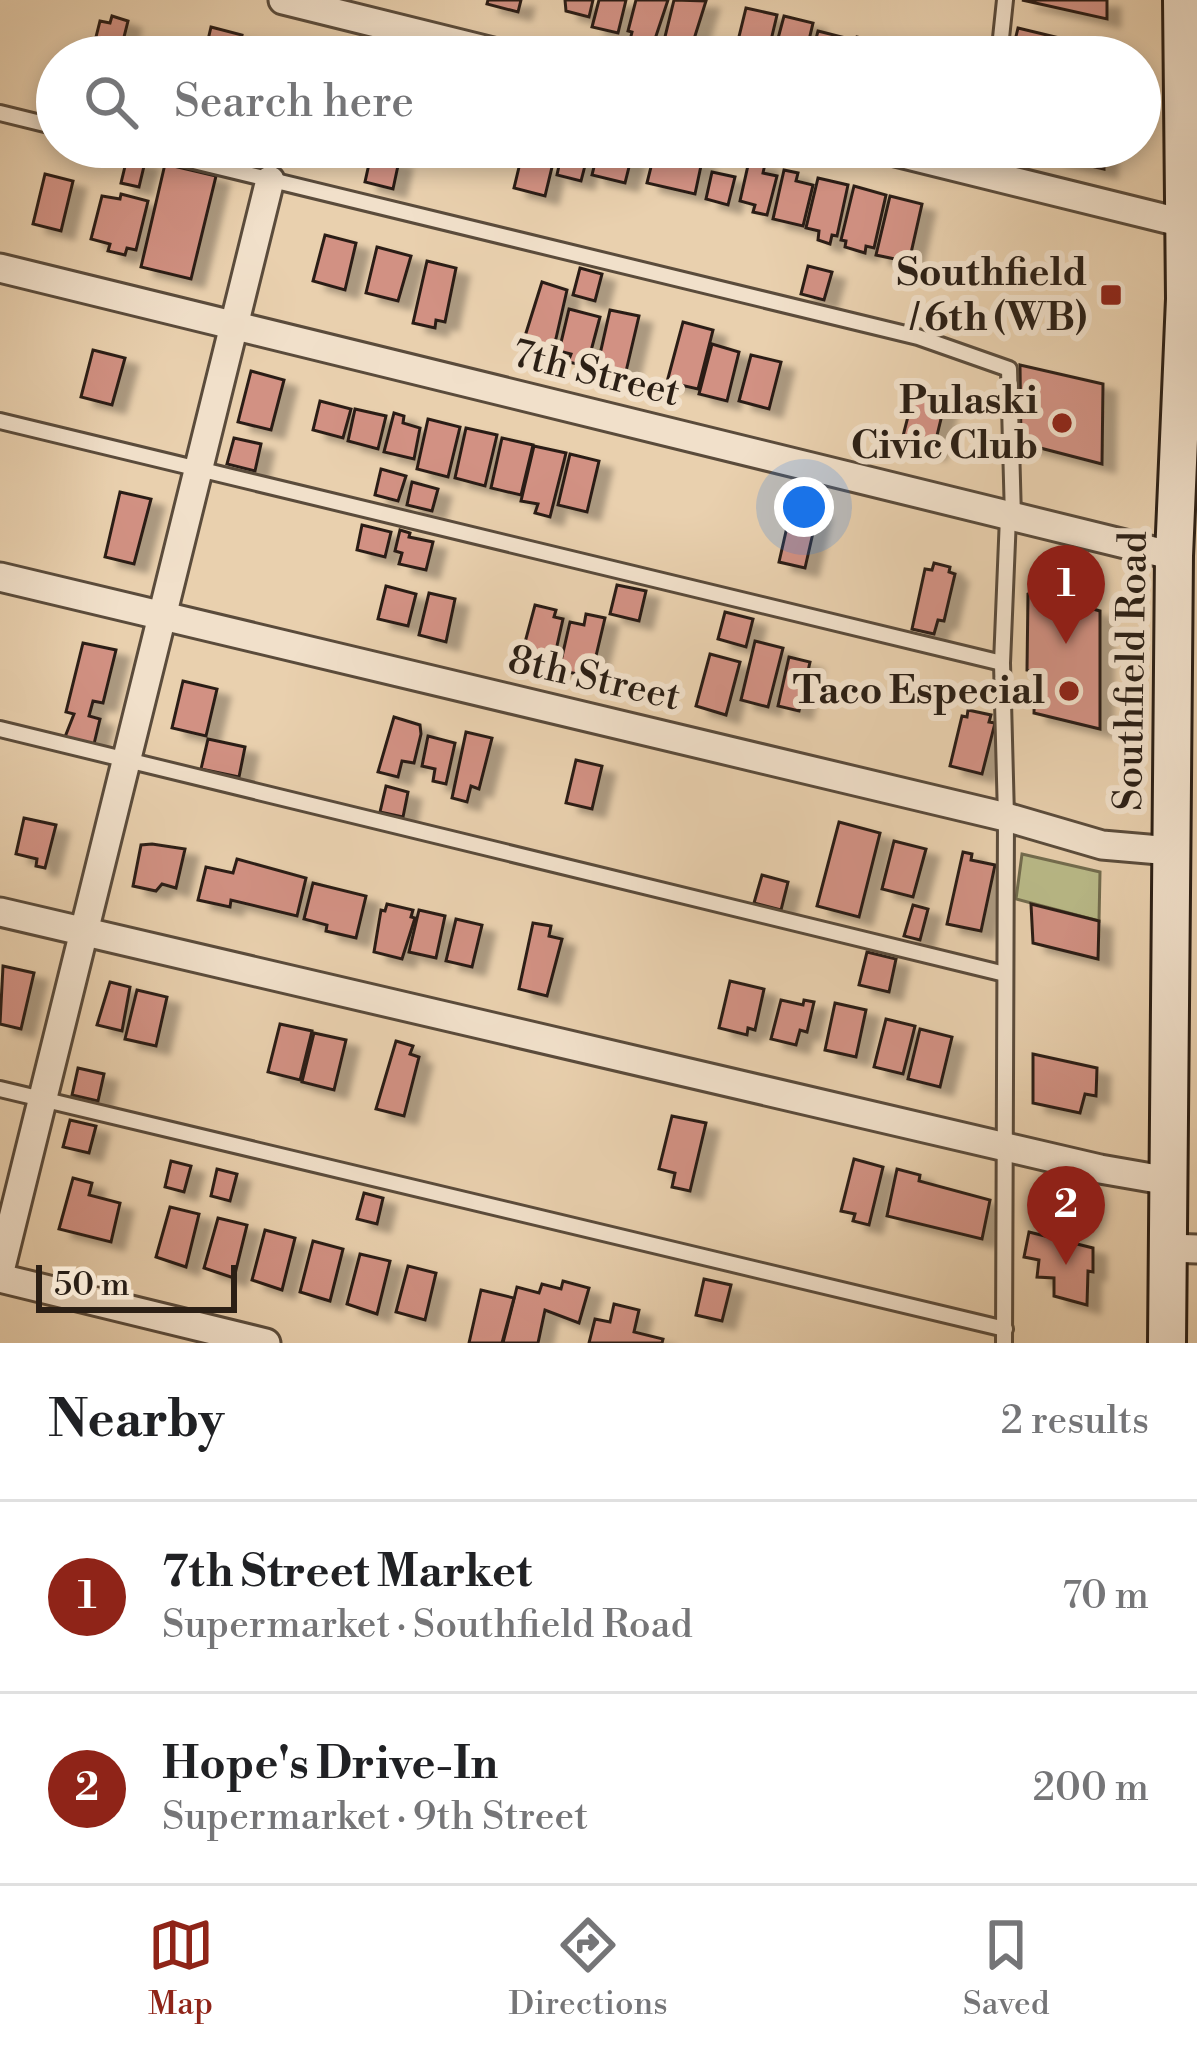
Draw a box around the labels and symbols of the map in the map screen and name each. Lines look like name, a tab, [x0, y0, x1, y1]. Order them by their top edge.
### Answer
place label: Southfield / 6th (WB)	[897, 249, 1087, 343]
marker: Southfield / 6th (WB)	[1098, 282, 1124, 308]
street label: 7th Street	[507, 330, 685, 419]
place label: Pulaski Civic Club	[851, 377, 1038, 471]
marker: Pulaski Civic Club	[1049, 410, 1075, 436]
your location	[774, 477, 834, 537]
street label: Southfield Road	[1105, 531, 1159, 811]
pin: 1	[1027, 545, 1105, 644]
street label: 8th Street	[503, 635, 685, 723]
place label: Taco Especial	[793, 667, 1045, 716]
marker: Taco Especial	[1056, 678, 1082, 704]
pin: 2	[1027, 1166, 1105, 1265]
scale bar	[36, 1259, 237, 1312]

